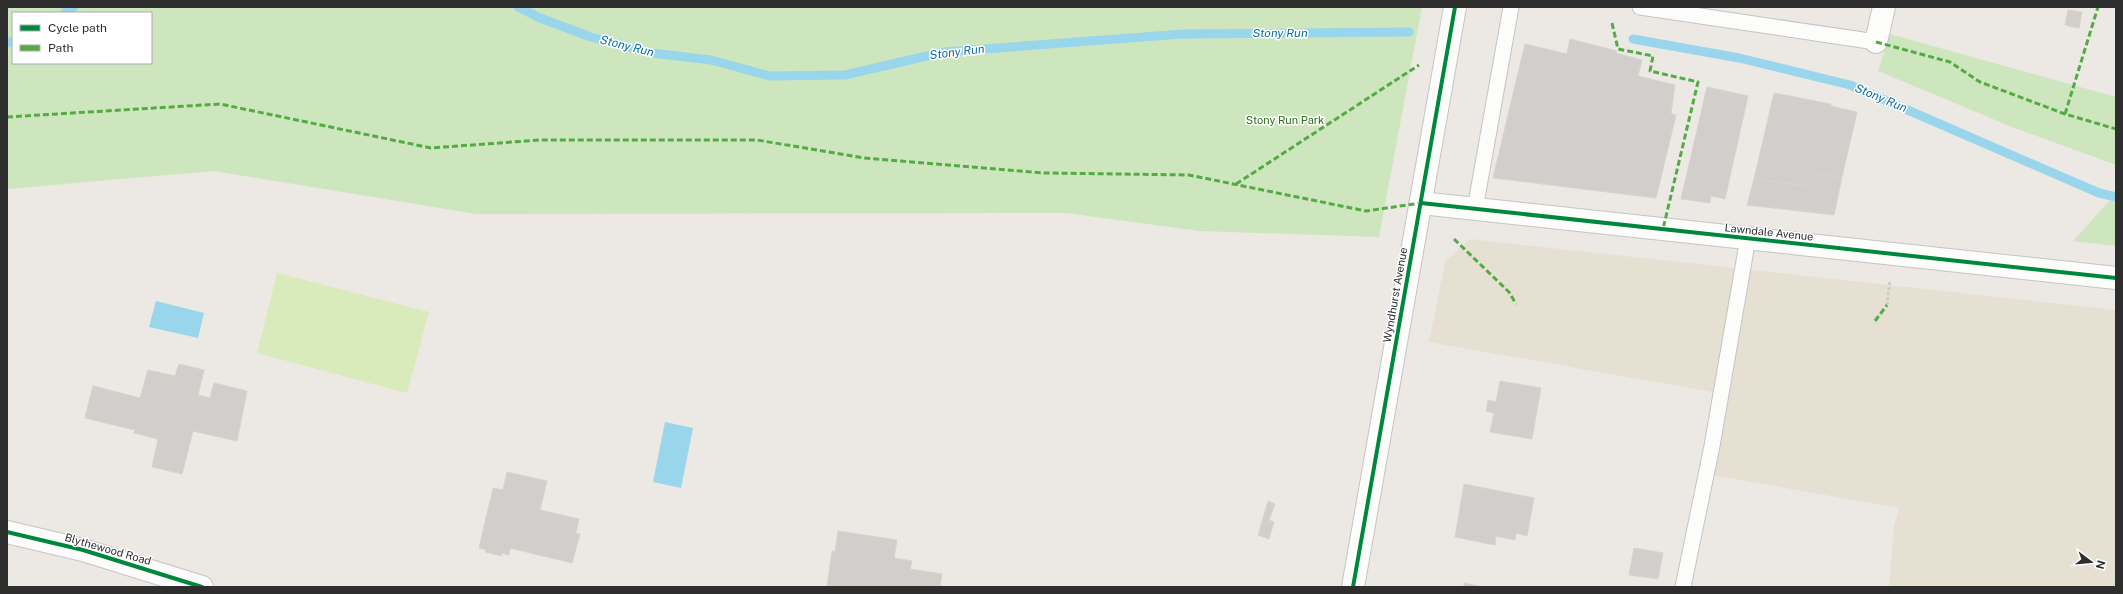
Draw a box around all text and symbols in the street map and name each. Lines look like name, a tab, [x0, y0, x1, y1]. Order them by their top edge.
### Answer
legend	[12, 12, 152, 64]
text: Cycle path	[48, 21, 107, 35]
water label: Stony Run	[1252, 26, 1308, 40]
water label: Stony Run	[599, 33, 656, 60]
text: Path	[48, 41, 74, 55]
water label: Stony Run	[929, 42, 986, 62]
water label: Stony Run	[1853, 81, 1909, 115]
park label: Stony Run Park	[1246, 114, 1324, 126]
street label: Lawndale Avenue	[1724, 221, 1814, 243]
street label: Wyndhurst Avenue	[1381, 246, 1409, 344]
street label: Blythewood Road	[63, 531, 153, 567]
north arrow	[2071, 542, 2111, 582]
text: N	[2094, 559, 2108, 571]

